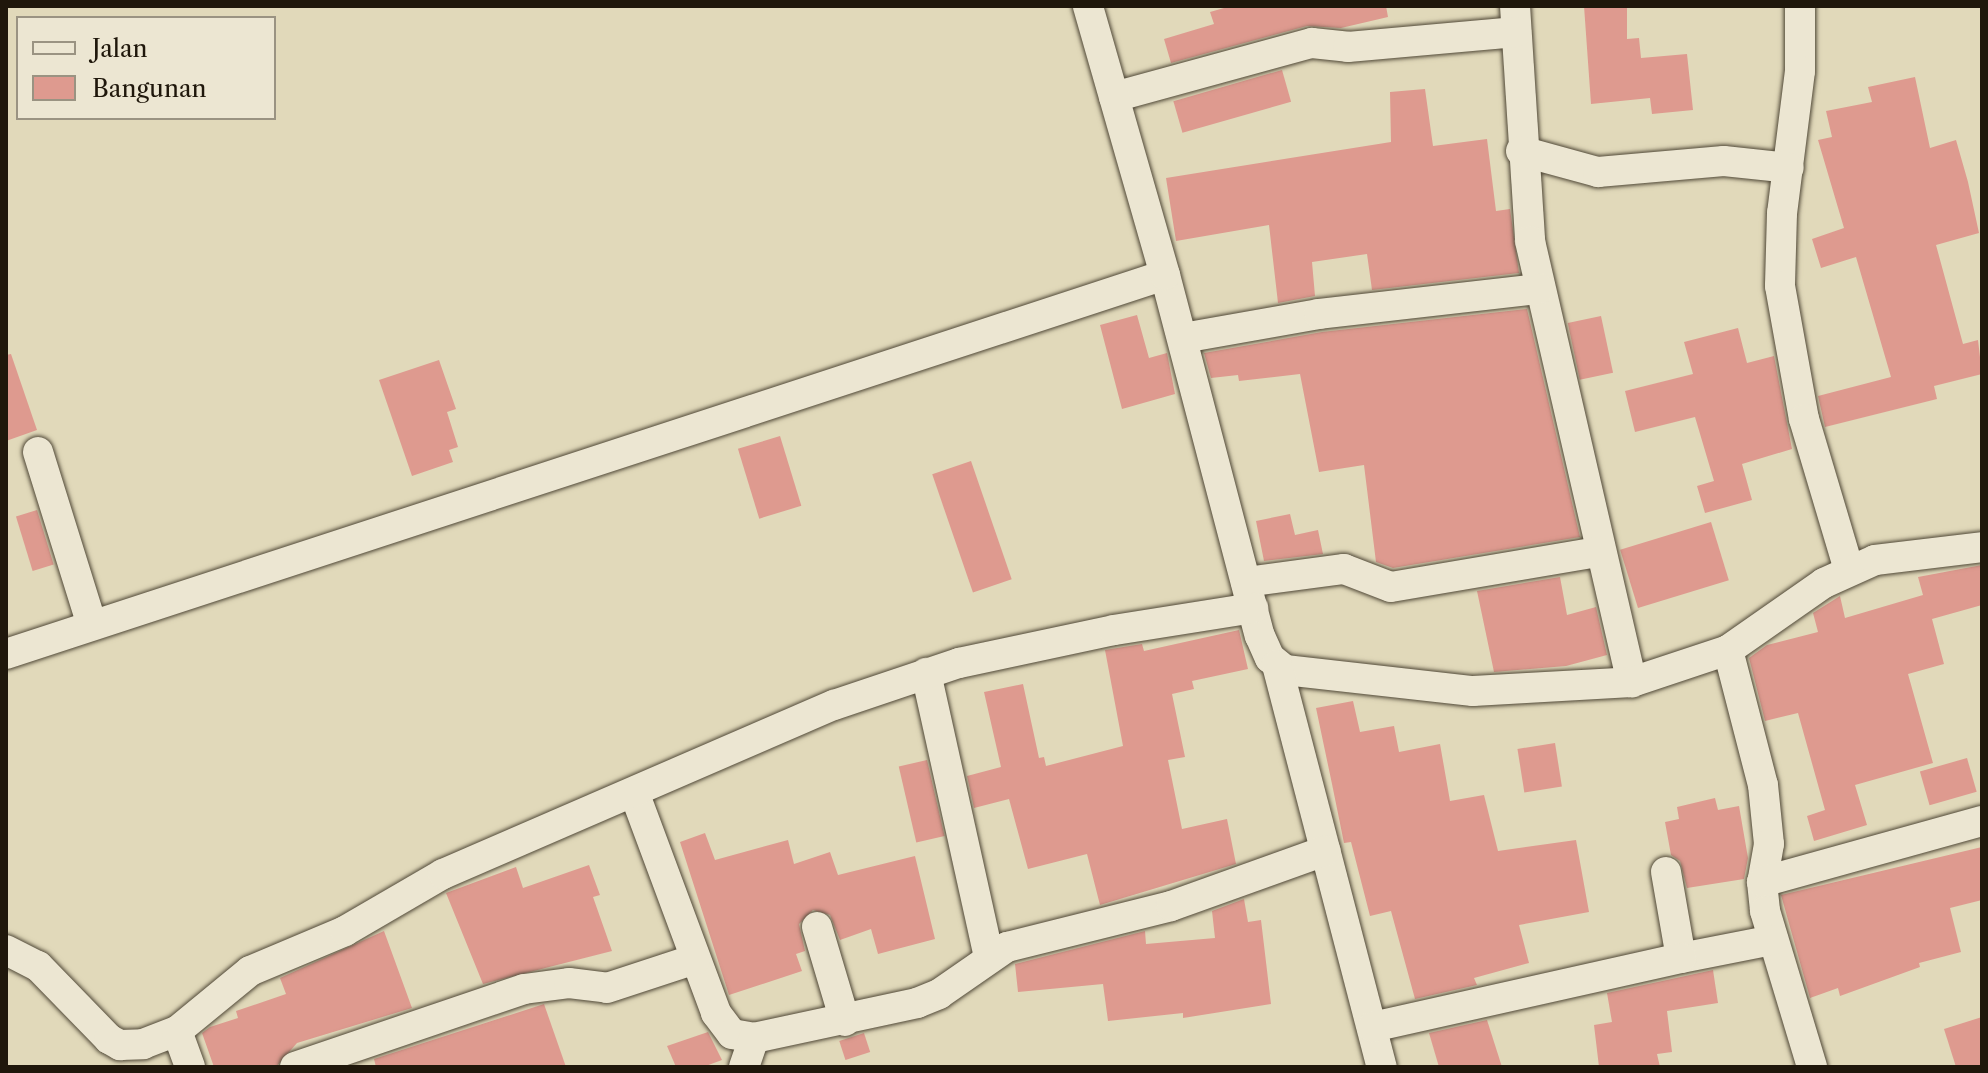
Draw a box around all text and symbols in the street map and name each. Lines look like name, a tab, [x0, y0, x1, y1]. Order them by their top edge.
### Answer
legend	[16, 16, 276, 120]
text: Jalan	[92, 34, 148, 63]
text: Bangunan	[92, 74, 207, 103]

